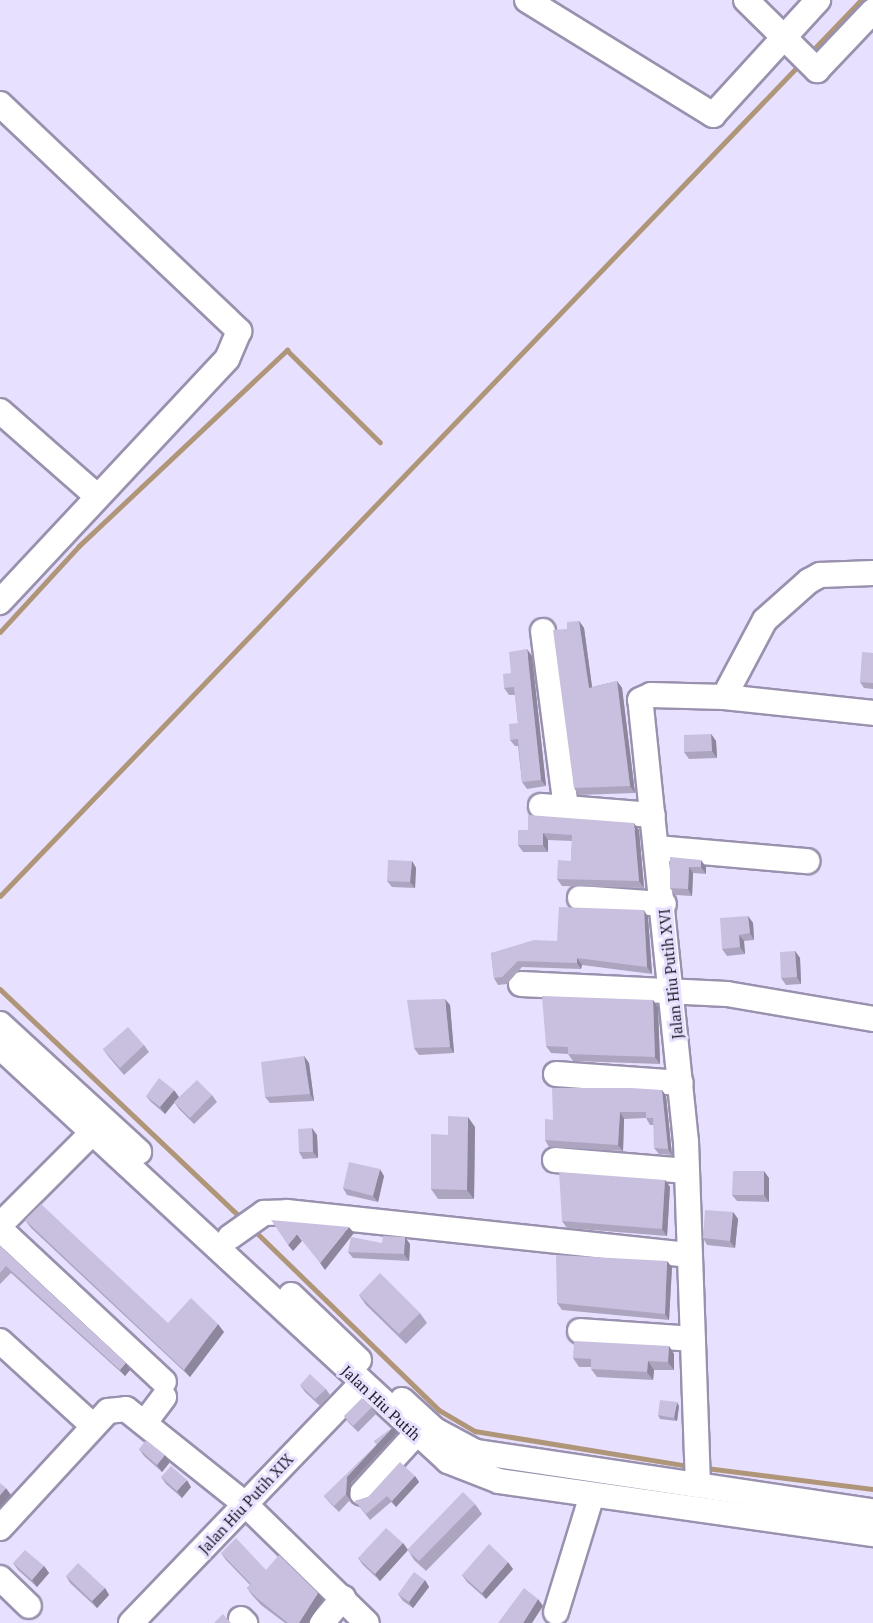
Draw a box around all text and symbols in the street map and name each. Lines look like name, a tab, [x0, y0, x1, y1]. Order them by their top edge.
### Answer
street label: Jalan Hiu Putih XVI	[655, 908, 687, 1040]
street label: Jalan Hiu Putih	[338, 1362, 424, 1444]
street label: Jalan Hiu Putih XIX	[195, 1450, 297, 1558]

